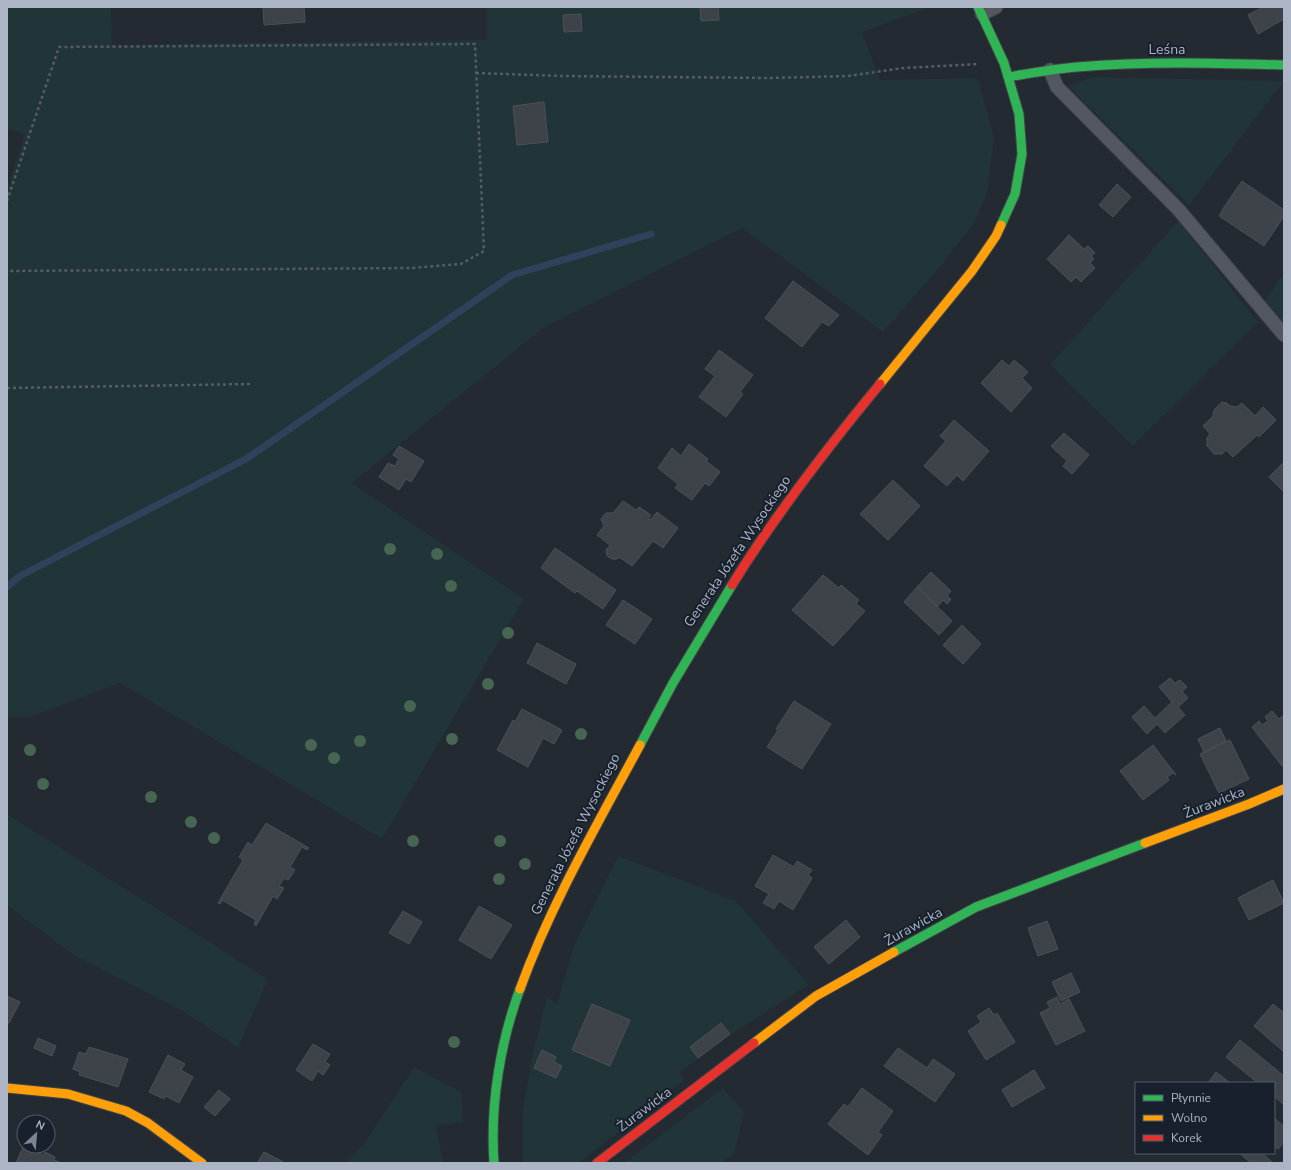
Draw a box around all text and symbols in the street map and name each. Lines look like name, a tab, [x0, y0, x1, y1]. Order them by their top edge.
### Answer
street label: Leśna	[1148, 40, 1186, 59]
street label: Generała Józefa Wysockiego	[680, 472, 795, 631]
street label: Generała Józefa Wysockiego	[526, 750, 625, 918]
street label: Żurawicka	[1181, 782, 1248, 823]
street label: Żurawicka	[881, 903, 946, 950]
legend	[1135, 1082, 1275, 1154]
street label: Żurawicka	[613, 1083, 676, 1136]
text: Płynnie	[1171, 1090, 1211, 1106]
text: Wolno	[1171, 1110, 1208, 1126]
north arrow	[16, 1114, 56, 1154]
text: N	[33, 1117, 47, 1134]
text: Korek	[1171, 1130, 1203, 1146]

